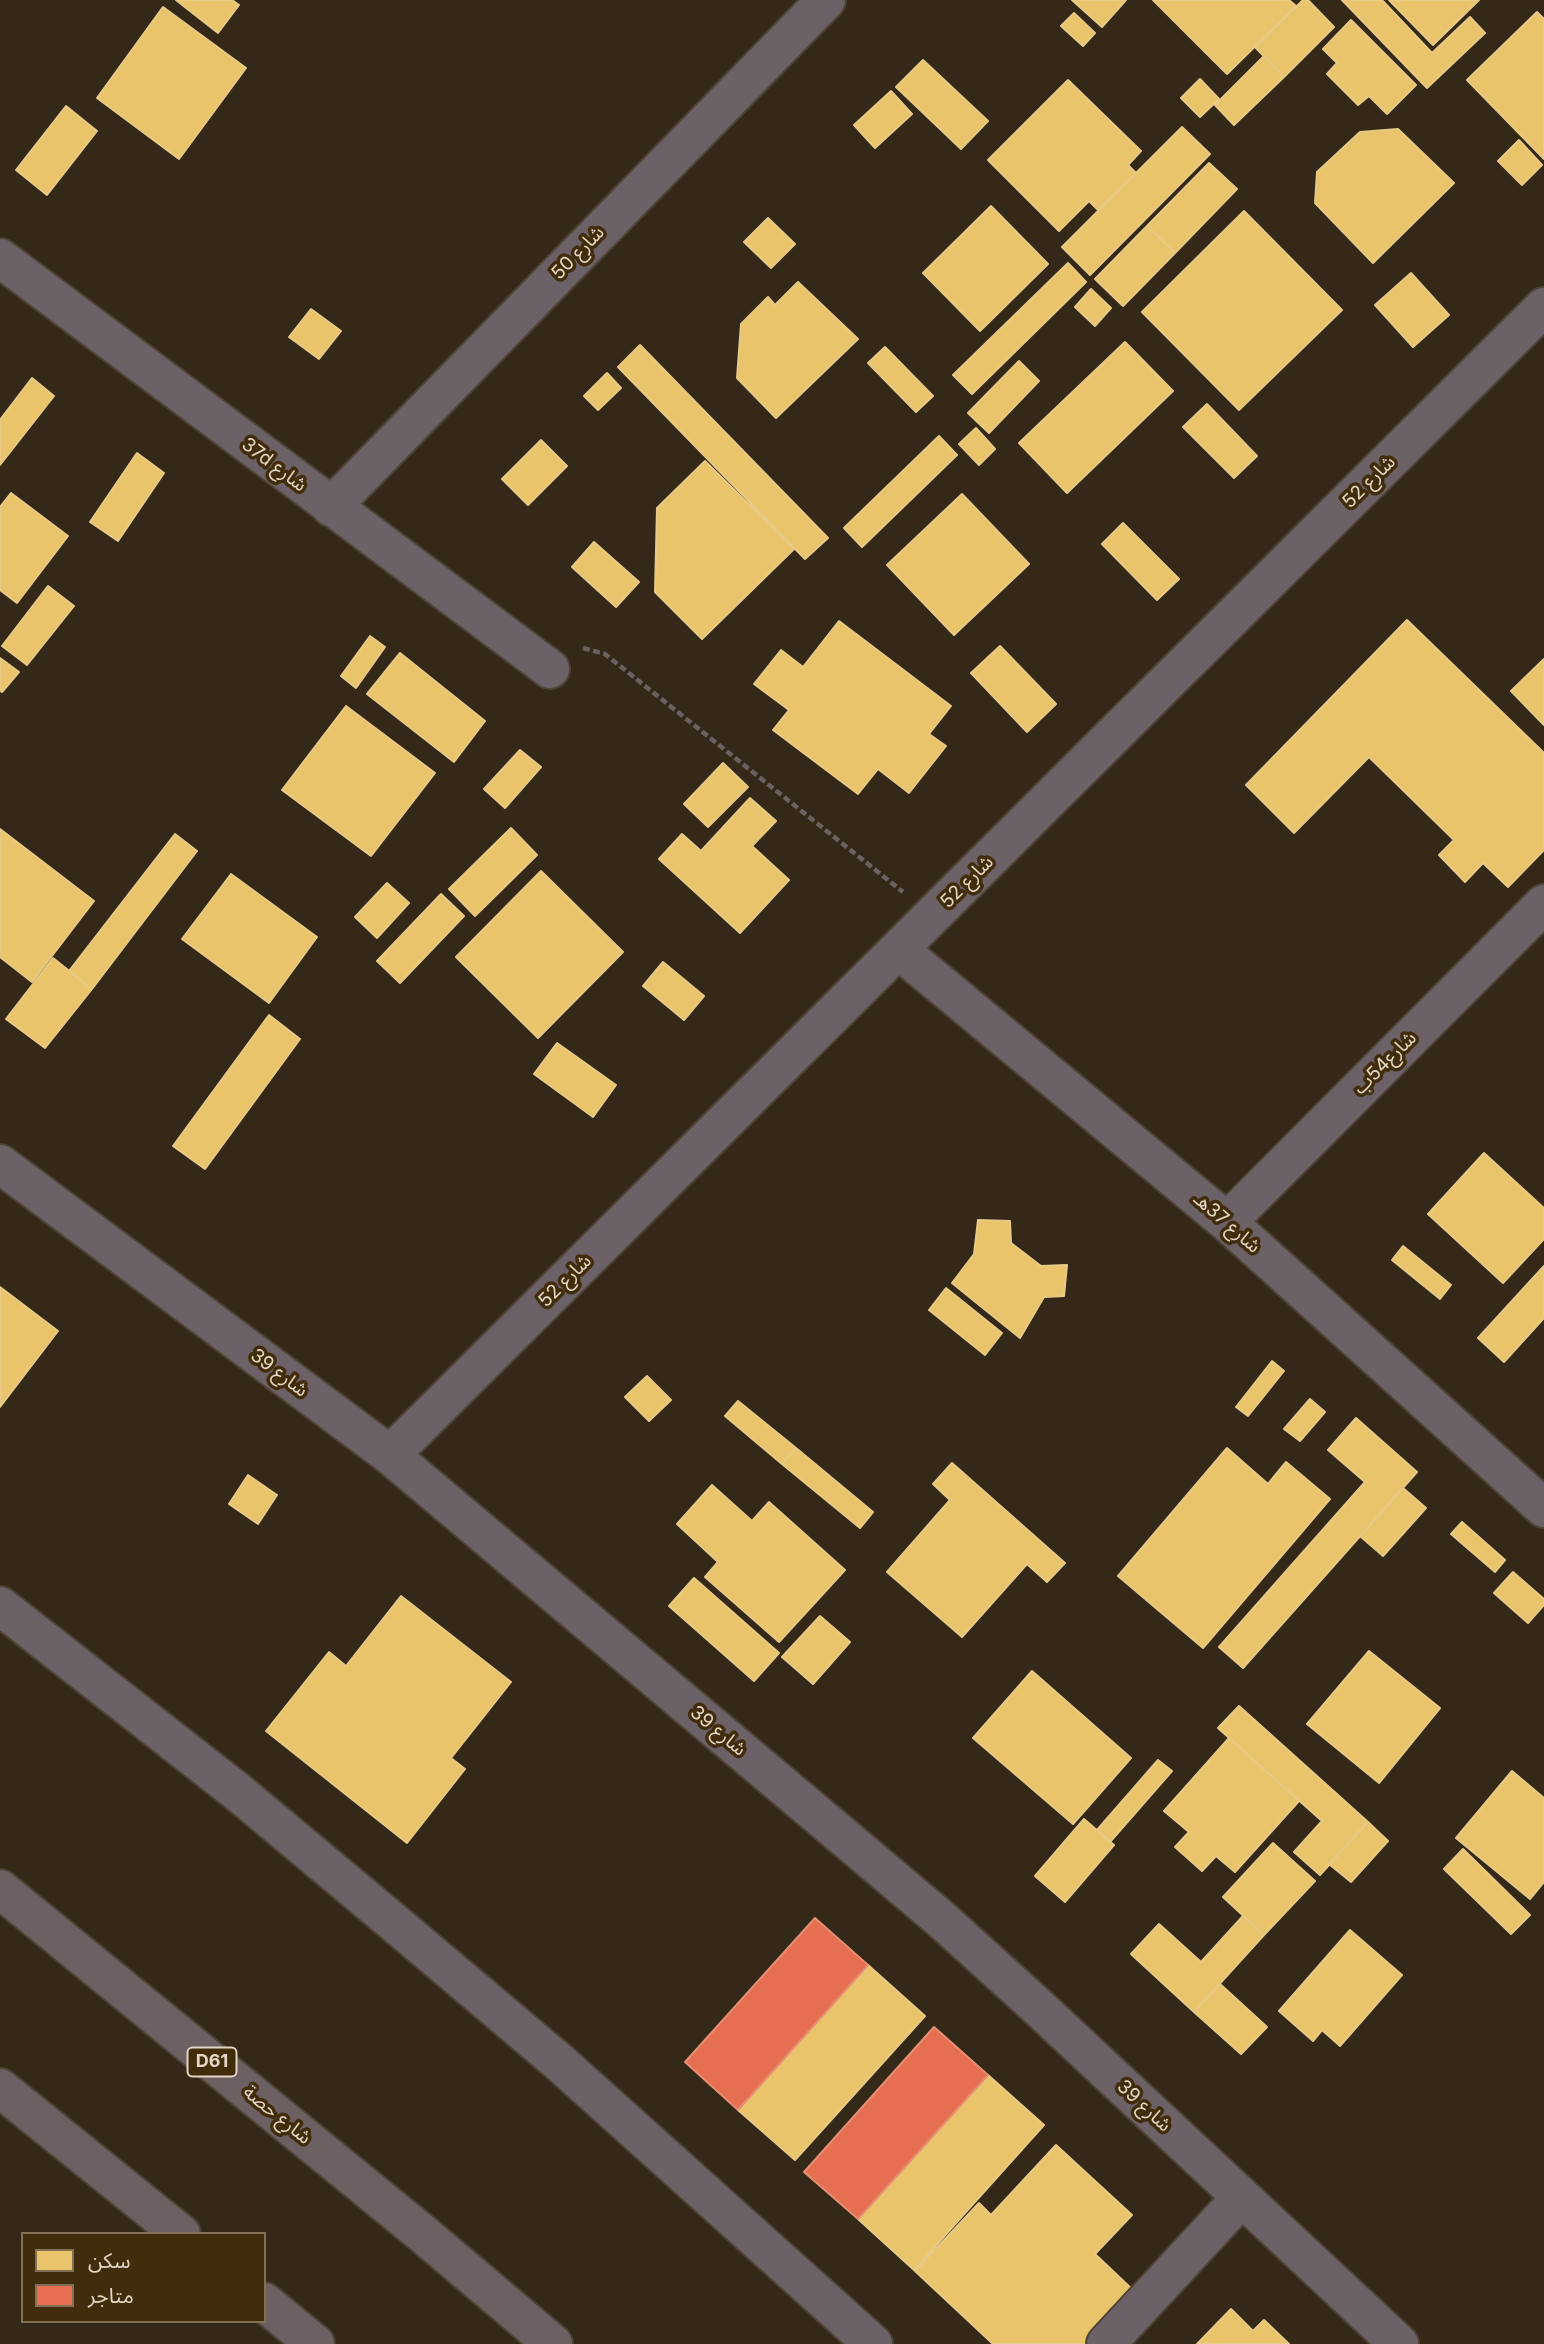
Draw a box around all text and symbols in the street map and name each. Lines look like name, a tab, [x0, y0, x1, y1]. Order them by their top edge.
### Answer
street label: شارع 50	[547, 221, 609, 285]
street label: 37d شارع	[237, 433, 311, 497]
street label: شارع 52	[1338, 451, 1400, 513]
street label: شارع 52	[936, 851, 998, 913]
street label: شارع54ب	[1349, 1027, 1421, 1099]
street label: شارع 37هـ	[1189, 1188, 1265, 1258]
street label: شارع 52	[534, 1250, 596, 1312]
street label: شارع 39	[246, 1344, 312, 1402]
street label: شارع 39	[685, 1701, 751, 1761]
road number: D61	[188, 2048, 236, 2076]
street label: شارع 39	[1112, 2075, 1176, 2137]
street label: شارع حصة	[238, 2081, 316, 2149]
legend	[21, 2232, 266, 2323]
text: سكن	[88, 2248, 130, 2273]
text: متاجر	[88, 2283, 134, 2308]

